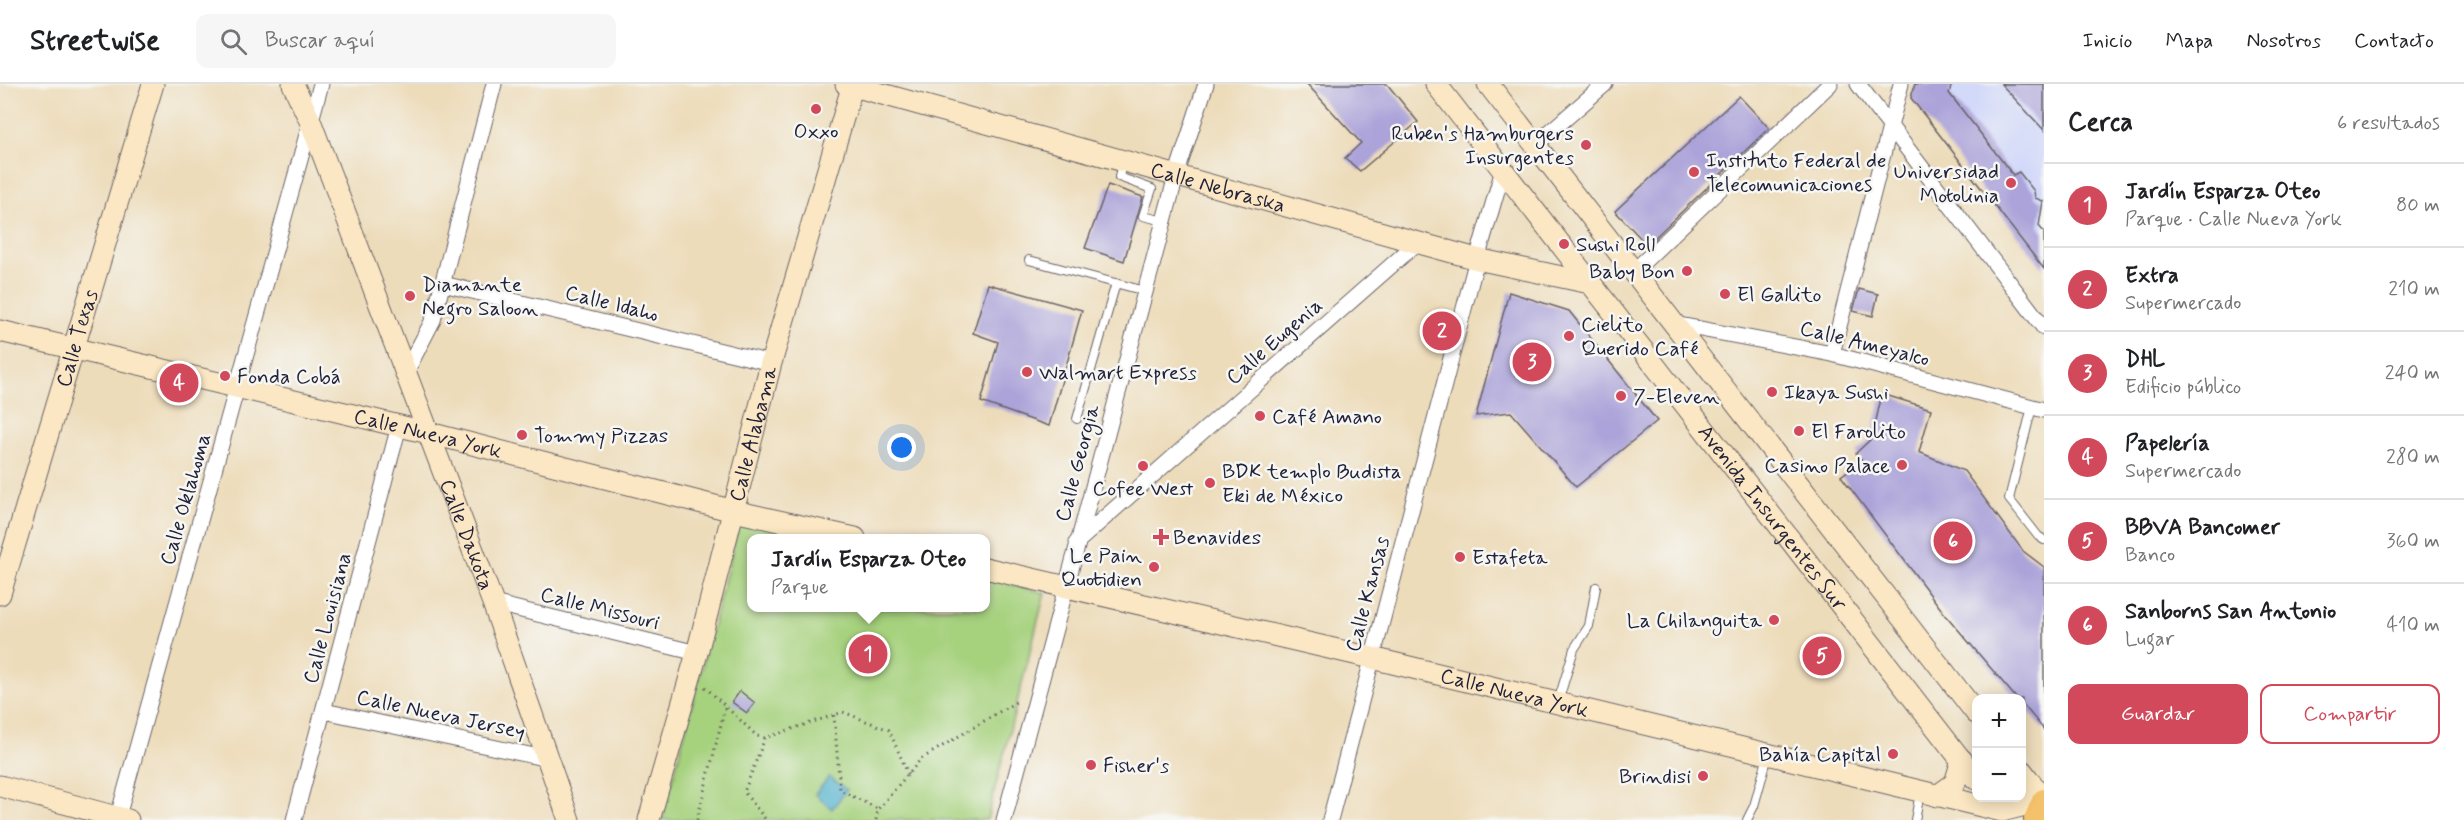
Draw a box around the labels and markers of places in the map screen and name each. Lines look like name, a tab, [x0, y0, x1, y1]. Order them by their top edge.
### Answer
marker: Oxxo	[809, 102, 823, 116]
place label: Oxxo	[794, 118, 838, 146]
place label: Ruben's Hamburgers Insurgentes	[1391, 120, 1574, 172]
marker: Ruben's Hamburgers Insurgentes	[1579, 138, 1593, 152]
place label: Instituto Federal de Telecomunicaciones	[1706, 147, 1886, 199]
place label: Universidad Motolinia	[1894, 158, 1999, 210]
marker: Instituto Federal de Telecomunicaciones	[1687, 165, 1701, 179]
marker: Universidad Motolinia	[2004, 176, 2018, 190]
place label: Sushi Roll	[1576, 231, 1655, 259]
marker: Sushi Roll	[1557, 237, 1571, 251]
place label: Baby Bon	[1589, 258, 1675, 286]
marker: Baby Bon	[1680, 264, 1694, 278]
place label: Diamante Negro Saloon	[422, 271, 539, 325]
place label: El Gallito	[1737, 281, 1822, 309]
marker: El Gallito	[1718, 287, 1732, 301]
marker: Diamante Negro Saloon	[403, 289, 417, 303]
pin: 2	[1422, 308, 1462, 354]
place label: Cielito Querido Café	[1581, 311, 1698, 363]
marker: Cielito Querido Café	[1562, 329, 1576, 343]
pin: 3	[1512, 340, 1552, 384]
place label: Walmart Express	[1039, 359, 1197, 387]
pin: 4	[160, 360, 198, 406]
place label: Fonda Cobá	[237, 363, 341, 391]
marker: Walmart Express	[1020, 365, 1034, 379]
marker: Fonda Cobá	[218, 369, 232, 383]
place label: Ikaya Sushi	[1784, 379, 1889, 407]
place label: 7-Eleven	[1633, 383, 1720, 411]
marker: Ikaya Sushi	[1765, 385, 1779, 399]
marker: 7-Eleven	[1614, 389, 1628, 403]
place label: Café Amano	[1272, 403, 1382, 431]
marker: Café Amano	[1253, 409, 1267, 423]
place label: El Farolito	[1811, 418, 1906, 446]
place label: Tommy Pizzas	[534, 422, 668, 450]
marker: El Farolito	[1792, 424, 1806, 438]
marker: Tommy Pizzas	[515, 428, 529, 442]
place label: Casino Palace	[1764, 452, 1890, 480]
place label: BDK templo Budista Eki de México	[1222, 458, 1401, 510]
marker: Casino Palace	[1895, 458, 1909, 472]
marker: Cofee West	[1136, 459, 1150, 473]
place label: Cofee West	[1092, 475, 1194, 503]
marker: BDK templo Budista Eki de México	[1203, 476, 1217, 490]
pin: 6	[1934, 518, 1972, 564]
place label: Benavides	[1173, 524, 1261, 552]
marker: Benavides	[1154, 530, 1168, 544]
place label: Le Pain Quotidien	[1061, 542, 1143, 594]
place label: Estafeta	[1472, 544, 1548, 572]
marker: Estafeta	[1453, 550, 1467, 564]
marker: Le Pain Quotidien	[1147, 560, 1161, 574]
place label: La Chilanguita	[1627, 607, 1762, 636]
marker: La Chilanguita	[1767, 613, 1781, 627]
pin: 1	[848, 632, 888, 676]
pin: 5	[1802, 634, 1842, 678]
place label: Bahía Capital	[1759, 741, 1881, 769]
marker: Bahía Capital	[1886, 747, 1900, 761]
place label: Fisher's	[1103, 752, 1169, 780]
marker: Fisher's	[1084, 758, 1098, 772]
place label: Brindisi	[1619, 763, 1691, 791]
marker: Brindisi	[1696, 769, 1710, 783]

